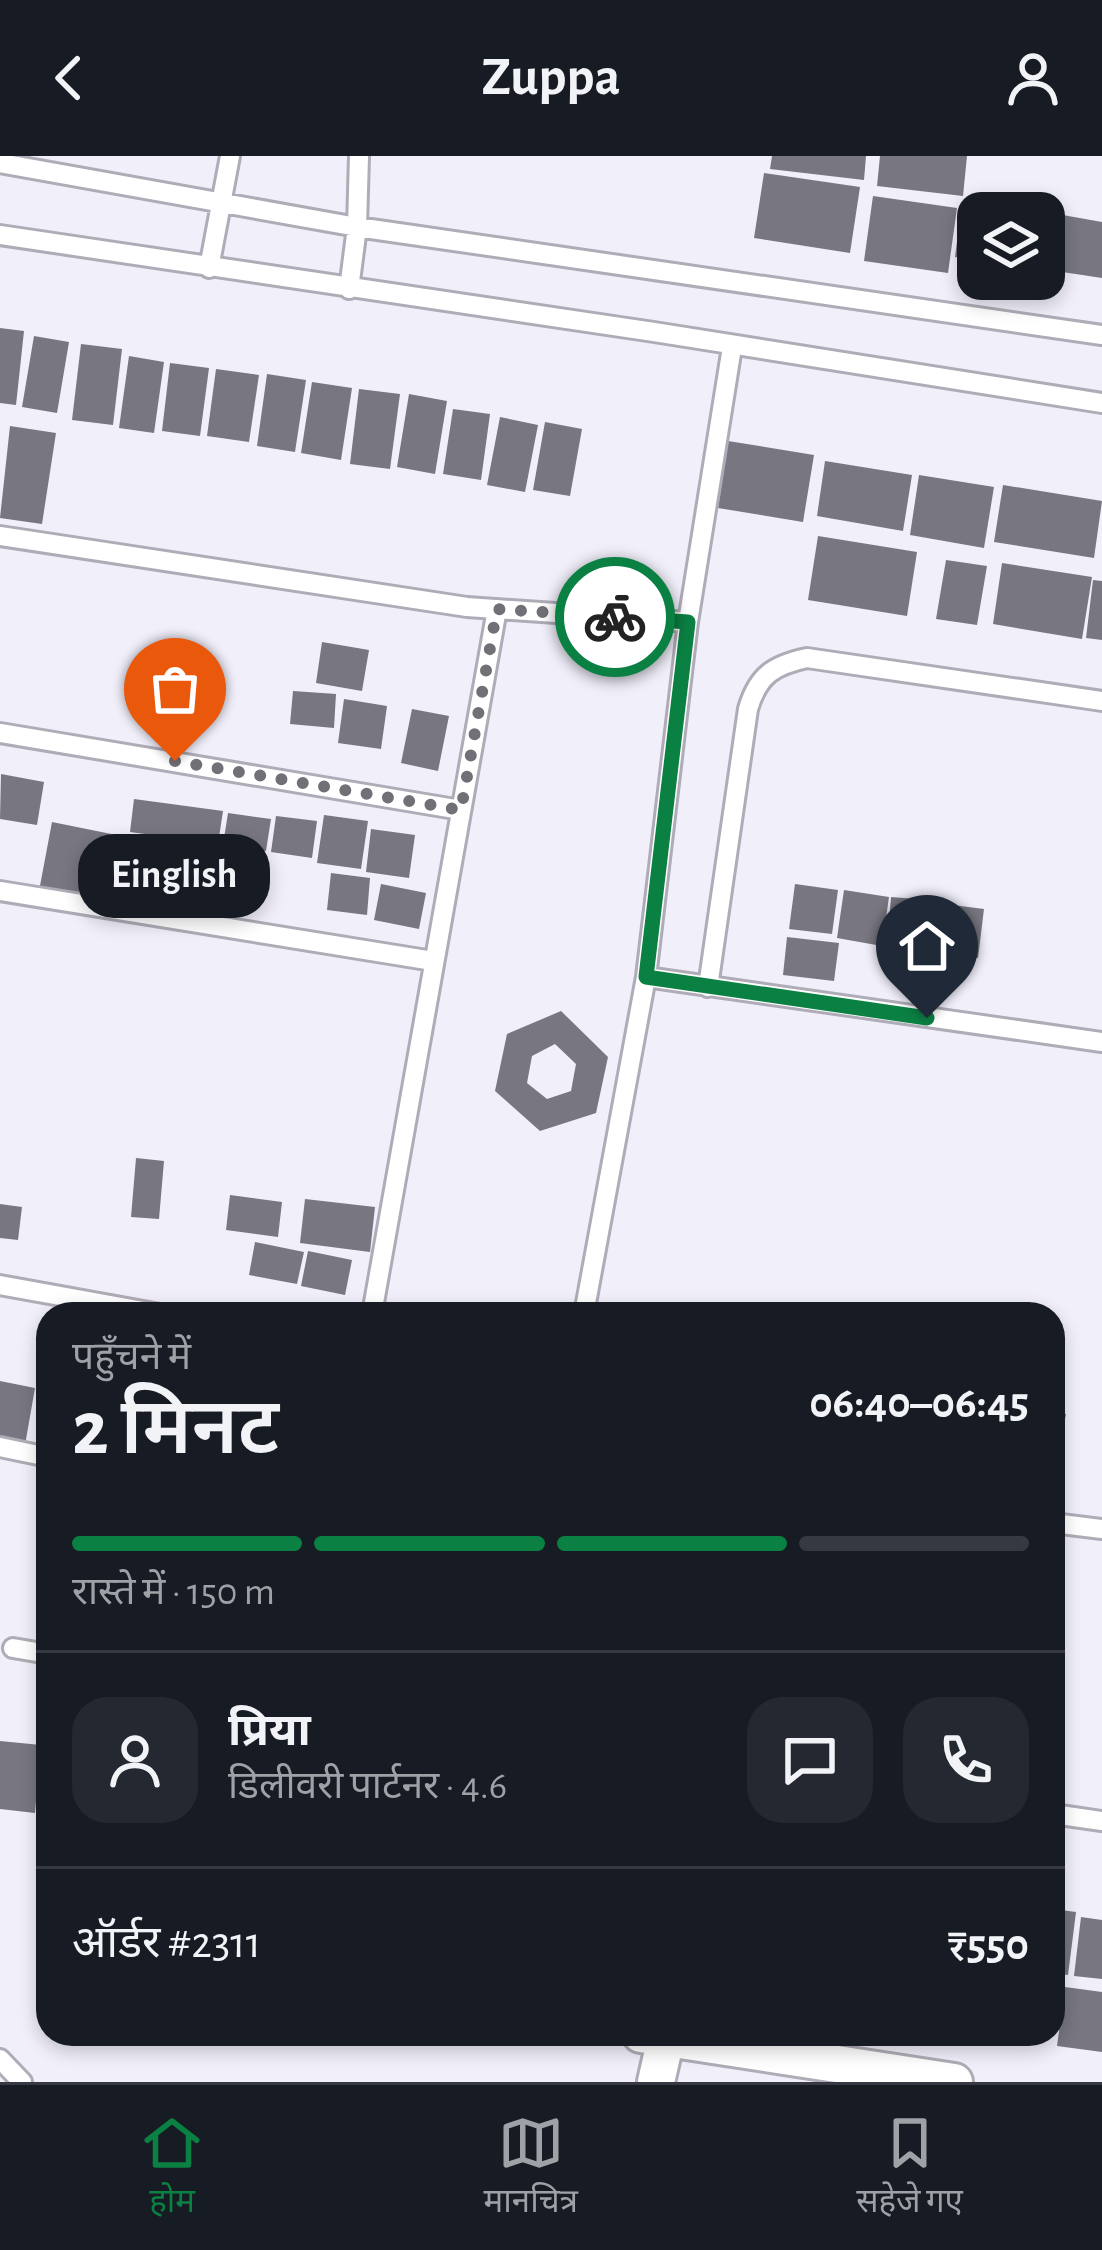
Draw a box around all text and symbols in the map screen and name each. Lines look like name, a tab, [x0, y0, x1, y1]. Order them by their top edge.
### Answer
icon: back	[36, 45, 102, 111]
icon: person	[1000, 45, 1066, 111]
text: Zuppa	[482, 51, 620, 105]
map controls	[957, 192, 1065, 300]
button: layers	[957, 192, 1065, 300]
courier	[555, 557, 675, 677]
icon: bike	[582, 584, 648, 650]
pin	[124, 638, 226, 761]
icon: bag	[142, 656, 208, 722]
callout: Einglish	[79, 833, 271, 917]
text: Einglish	[111, 856, 237, 895]
pin	[876, 895, 978, 1018]
icon: home	[894, 913, 960, 979]
text: पहुँचने में	[72, 1338, 191, 1377]
text: 06:40–06:45	[809, 1381, 1029, 1426]
text: 2 मिनट	[72, 1391, 279, 1469]
text: रास्ते में · 150 m	[72, 1573, 275, 1612]
button: person	[72, 1697, 198, 1823]
button: chat	[747, 1697, 873, 1823]
button: phone	[903, 1697, 1029, 1823]
text: प्रिया	[228, 1709, 311, 1754]
text: डिलीवरी पार्टनर · 4.6	[228, 1767, 507, 1806]
text: ऑर्डर #2311	[72, 1921, 261, 1966]
text: ₹550	[948, 1923, 1029, 1968]
tab: होम	[139, 2110, 205, 2225]
tab: मानचित्र	[484, 2110, 578, 2225]
tab: सहेजे गए	[856, 2110, 963, 2225]

